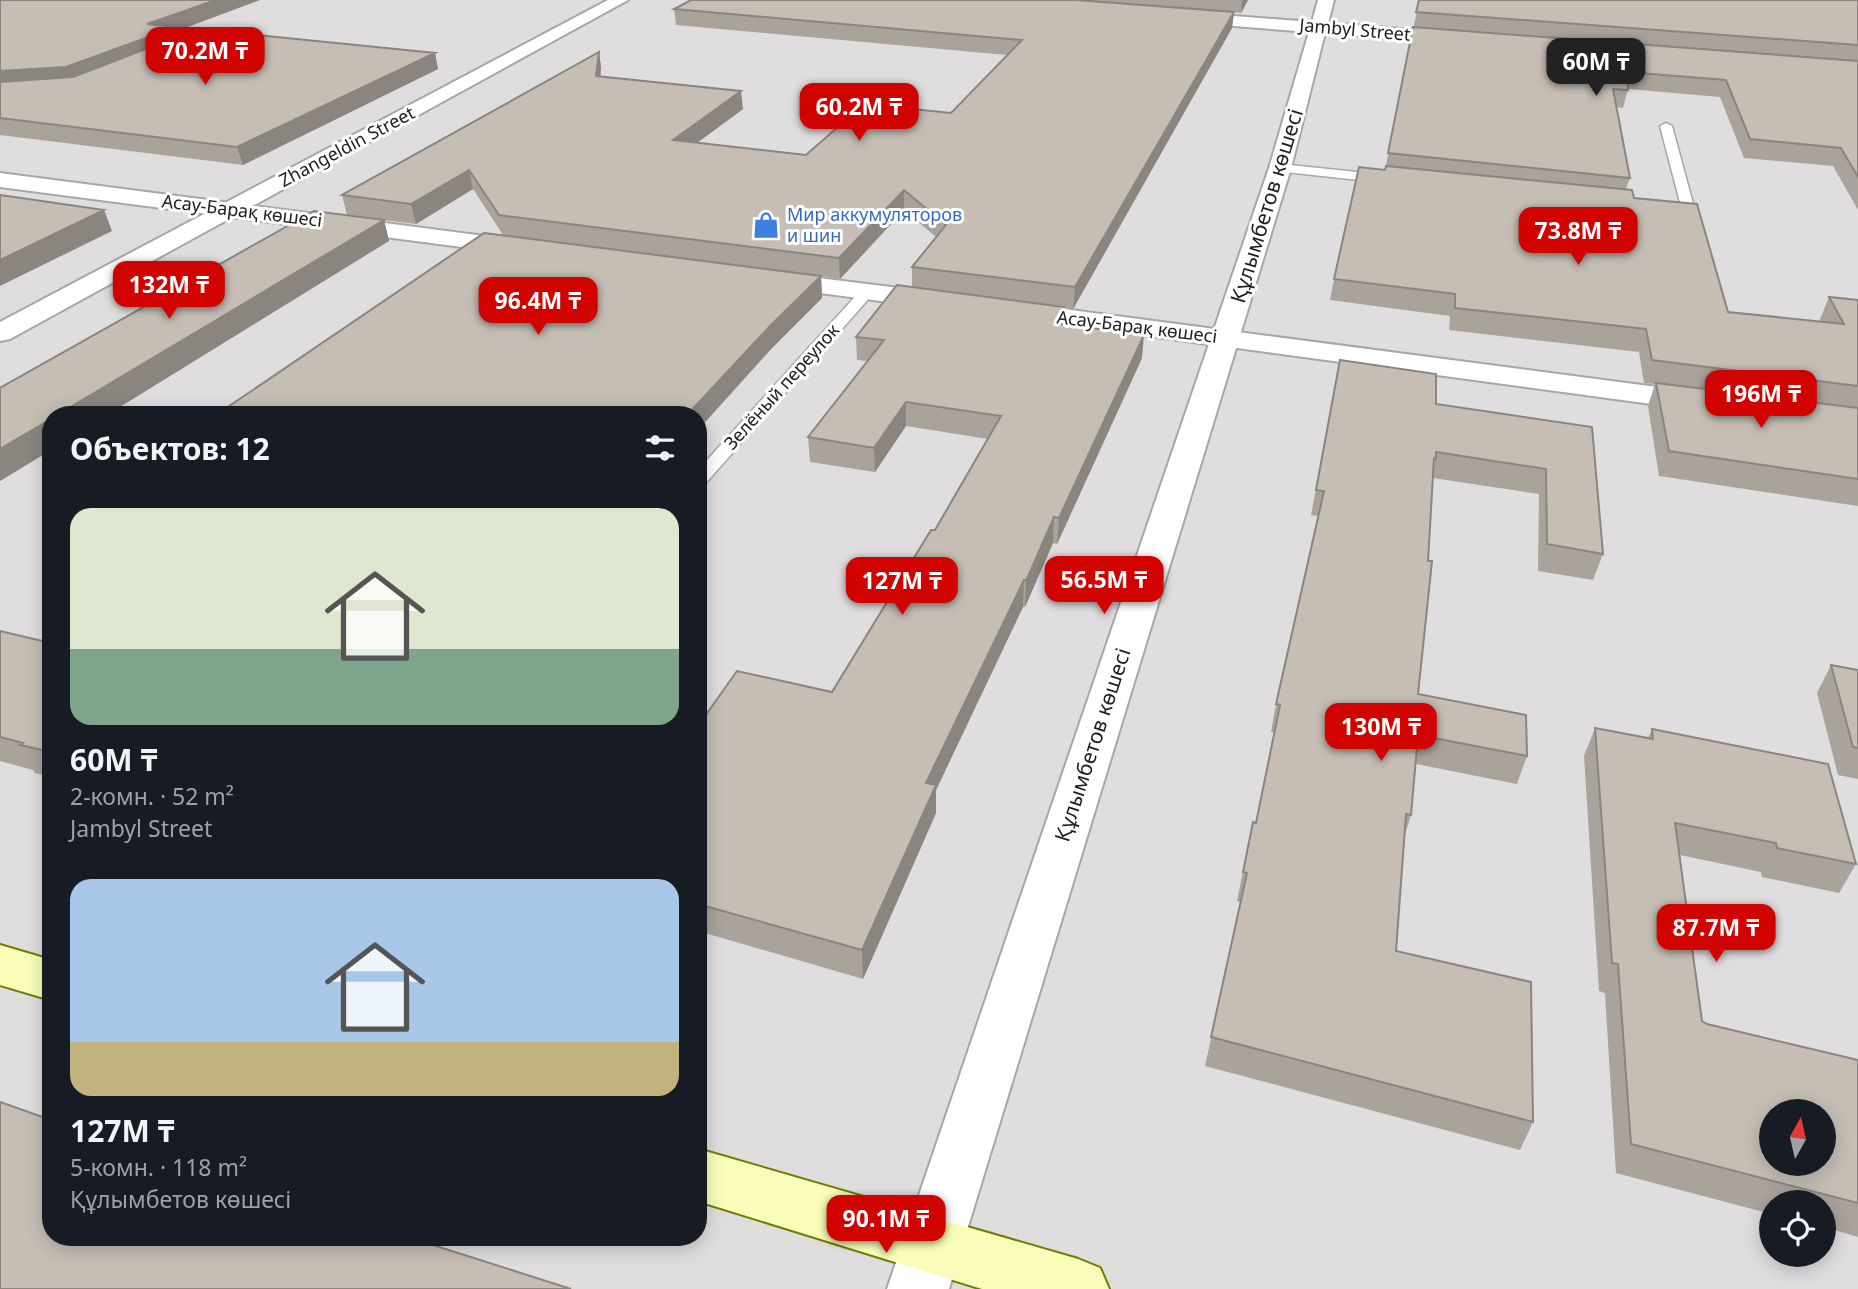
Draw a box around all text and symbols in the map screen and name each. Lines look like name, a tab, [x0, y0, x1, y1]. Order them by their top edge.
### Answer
street label: Jambyl Street	[1297, 12, 1412, 46]
pin: 70.2M ₸	[140, 28, 270, 87]
text: 70.2M ₸	[162, 34, 248, 66]
pin: 60M ₸	[1547, 38, 1645, 98]
text: 60M ₸	[1562, 45, 1630, 77]
pin: 60.2M ₸	[794, 83, 924, 143]
text: 60.2M ₸	[816, 90, 902, 122]
street label: Zhangeldin Street	[275, 100, 419, 192]
street label: Құлымбетов көшесі	[1223, 105, 1309, 306]
street label: Асау-Барақ көшесі	[161, 188, 324, 232]
place label: Мир аккумуляторов и шин	[787, 202, 962, 247]
pin: 73.8M ₸	[1513, 208, 1643, 267]
shop icon: Мир аккумуляторов и шин	[751, 210, 781, 240]
text: 73.8M ₸	[1535, 214, 1621, 246]
pin: 132M ₸	[112, 262, 226, 321]
text: 132M ₸	[129, 268, 209, 300]
pin: 96.4M ₸	[473, 278, 603, 337]
text: 96.4M ₸	[495, 284, 581, 316]
street label: Асау-Барақ көшесі	[1056, 304, 1219, 348]
street label: Зелёный переулок	[718, 318, 845, 454]
pin: 196M ₸	[1704, 370, 1818, 430]
text: 196M ₸	[1721, 377, 1801, 409]
text: Объектов: 12	[70, 428, 270, 469]
icon: filters	[641, 429, 679, 467]
icon: home	[312, 553, 438, 679]
pin: 56.5M ₸	[1039, 556, 1169, 616]
pin: 127M ₸	[845, 558, 959, 617]
text: 56.5M ₸	[1061, 563, 1147, 595]
text: 127M ₸	[862, 564, 942, 596]
street label: Құлымбетов көшесі	[1048, 644, 1137, 845]
pin: 130M ₸	[1324, 704, 1438, 763]
text: 130M ₸	[1341, 710, 1421, 742]
text: 60M ₸	[70, 739, 158, 780]
text: 2-комн. · 52 m²	[70, 780, 234, 812]
text: Jambyl Street	[70, 812, 212, 844]
pin: 87.7M ₸	[1651, 904, 1781, 964]
text: 87.7M ₸	[1673, 911, 1759, 943]
icon: home	[312, 924, 438, 1050]
north arrow	[1759, 1099, 1836, 1176]
map controls	[1759, 1099, 1836, 1267]
text: 127M ₸	[70, 1110, 175, 1151]
text: 5-комн. · 118 m²	[70, 1151, 247, 1183]
text: Құлымбетов көшесі	[70, 1183, 291, 1215]
button: locate	[1759, 1190, 1836, 1267]
pin: 90.1M ₸	[821, 1196, 951, 1255]
text: 90.1M ₸	[843, 1202, 929, 1234]

